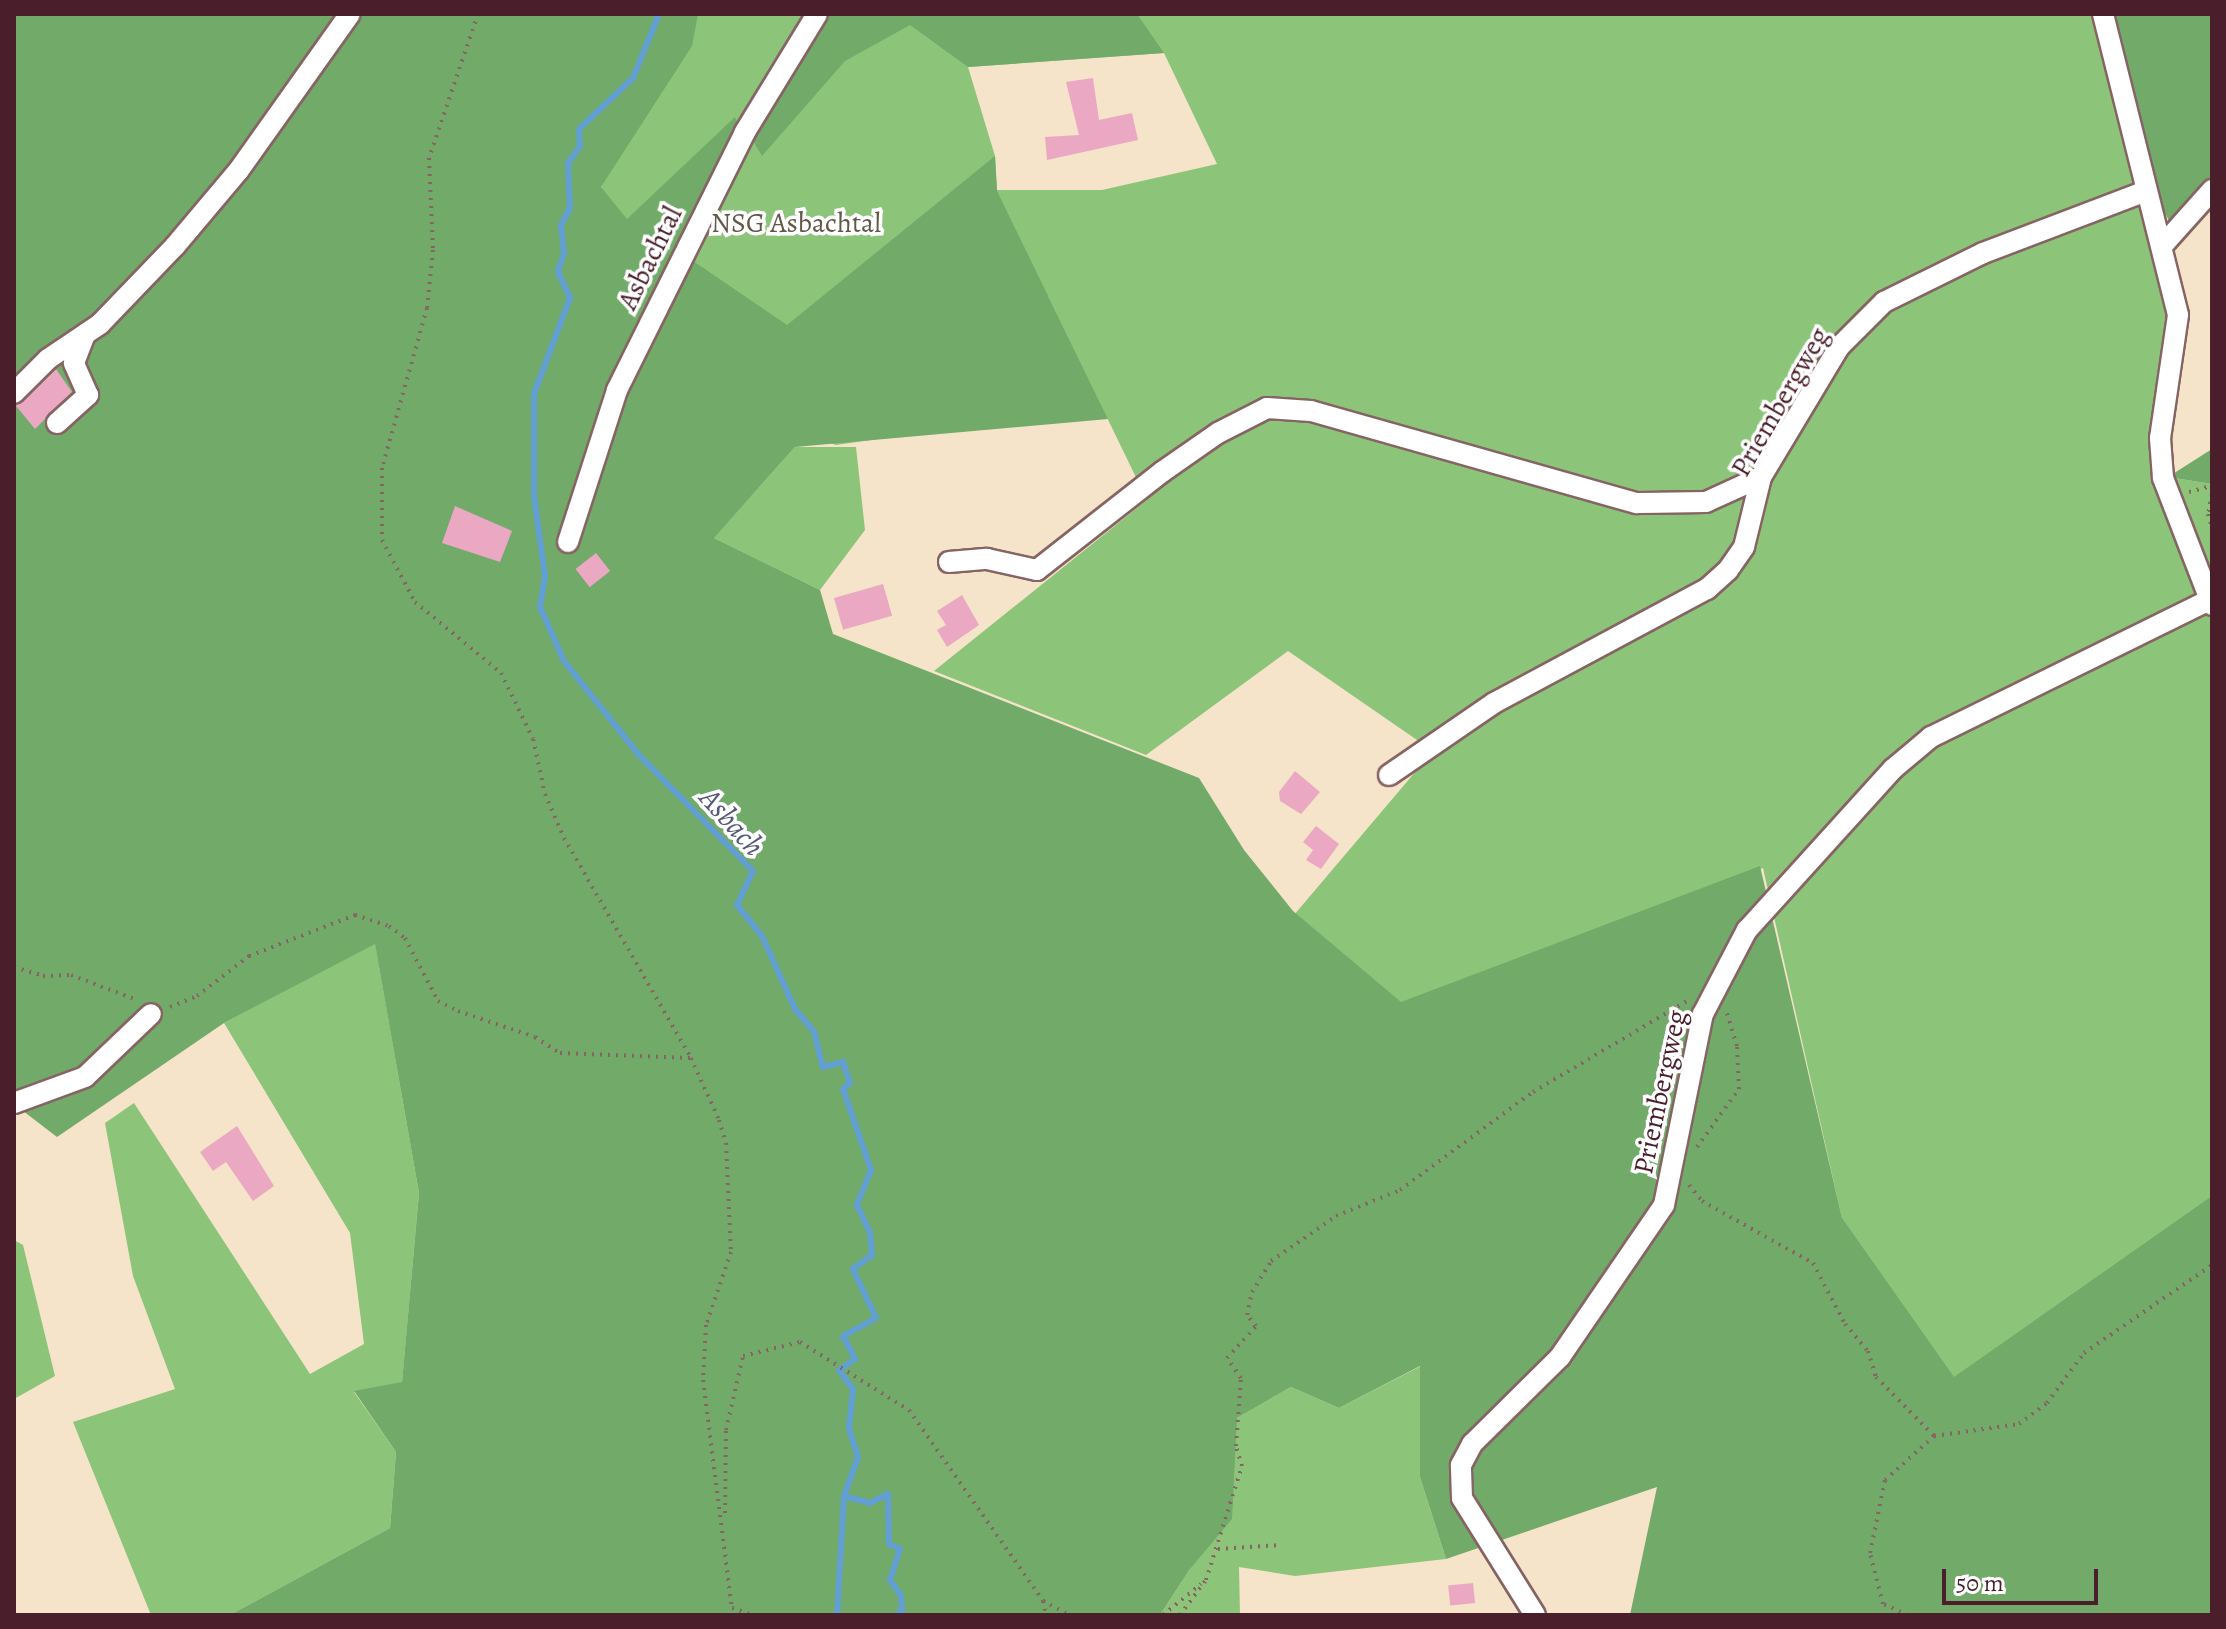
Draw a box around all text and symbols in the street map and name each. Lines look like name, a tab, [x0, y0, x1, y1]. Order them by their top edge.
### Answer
street label: Asbachtal	[611, 201, 689, 315]
park label: NSG Asbachtal	[711, 206, 881, 240]
street label: Priembergweg	[1724, 321, 1836, 483]
water label: Asbach	[692, 780, 772, 864]
street label: Priembergweg	[1626, 1007, 1694, 1177]
scale bar	[1946, 1553, 2102, 1603]
text: 50 m	[1956, 1567, 2004, 1599]

